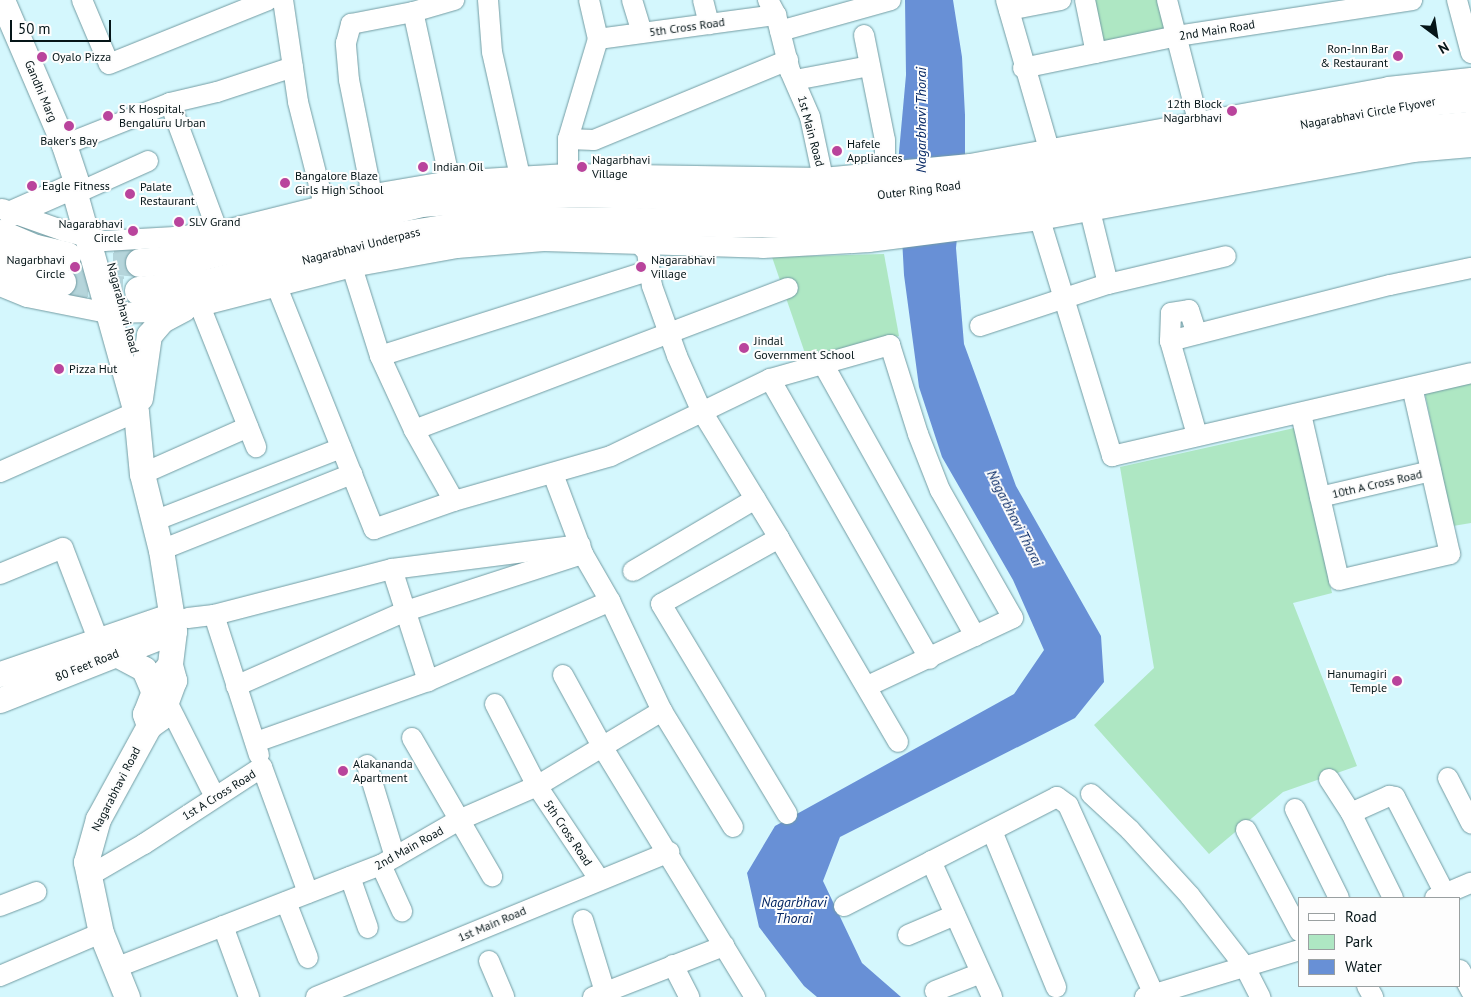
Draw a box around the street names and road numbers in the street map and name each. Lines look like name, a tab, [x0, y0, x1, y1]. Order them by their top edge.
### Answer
street label: 5th Cross Road	[648, 15, 726, 39]
street label: 2nd Main Road	[1178, 17, 1256, 43]
street label: Gandhi Marg	[22, 58, 60, 124]
street label: 1st Main Road	[795, 94, 827, 168]
street label: Nagarabhavi Circle Flyover	[1299, 94, 1437, 132]
street label: Outer Ring Road	[876, 178, 962, 202]
street label: Nagarabhavi Underpass	[300, 224, 422, 268]
street label: Nagarabhavi Road	[104, 261, 142, 355]
street label: 10th A Cross Road	[1330, 467, 1424, 501]
street label: 80 Feet Road	[53, 646, 121, 684]
street label: Nagarabhavi Road	[88, 744, 144, 834]
street label: 1st A Cross Road	[179, 766, 259, 824]
street label: 5th Cross Road	[541, 797, 595, 869]
street label: 2nd Main Road	[372, 823, 446, 873]
street label: 1st Main Road	[456, 903, 528, 945]

